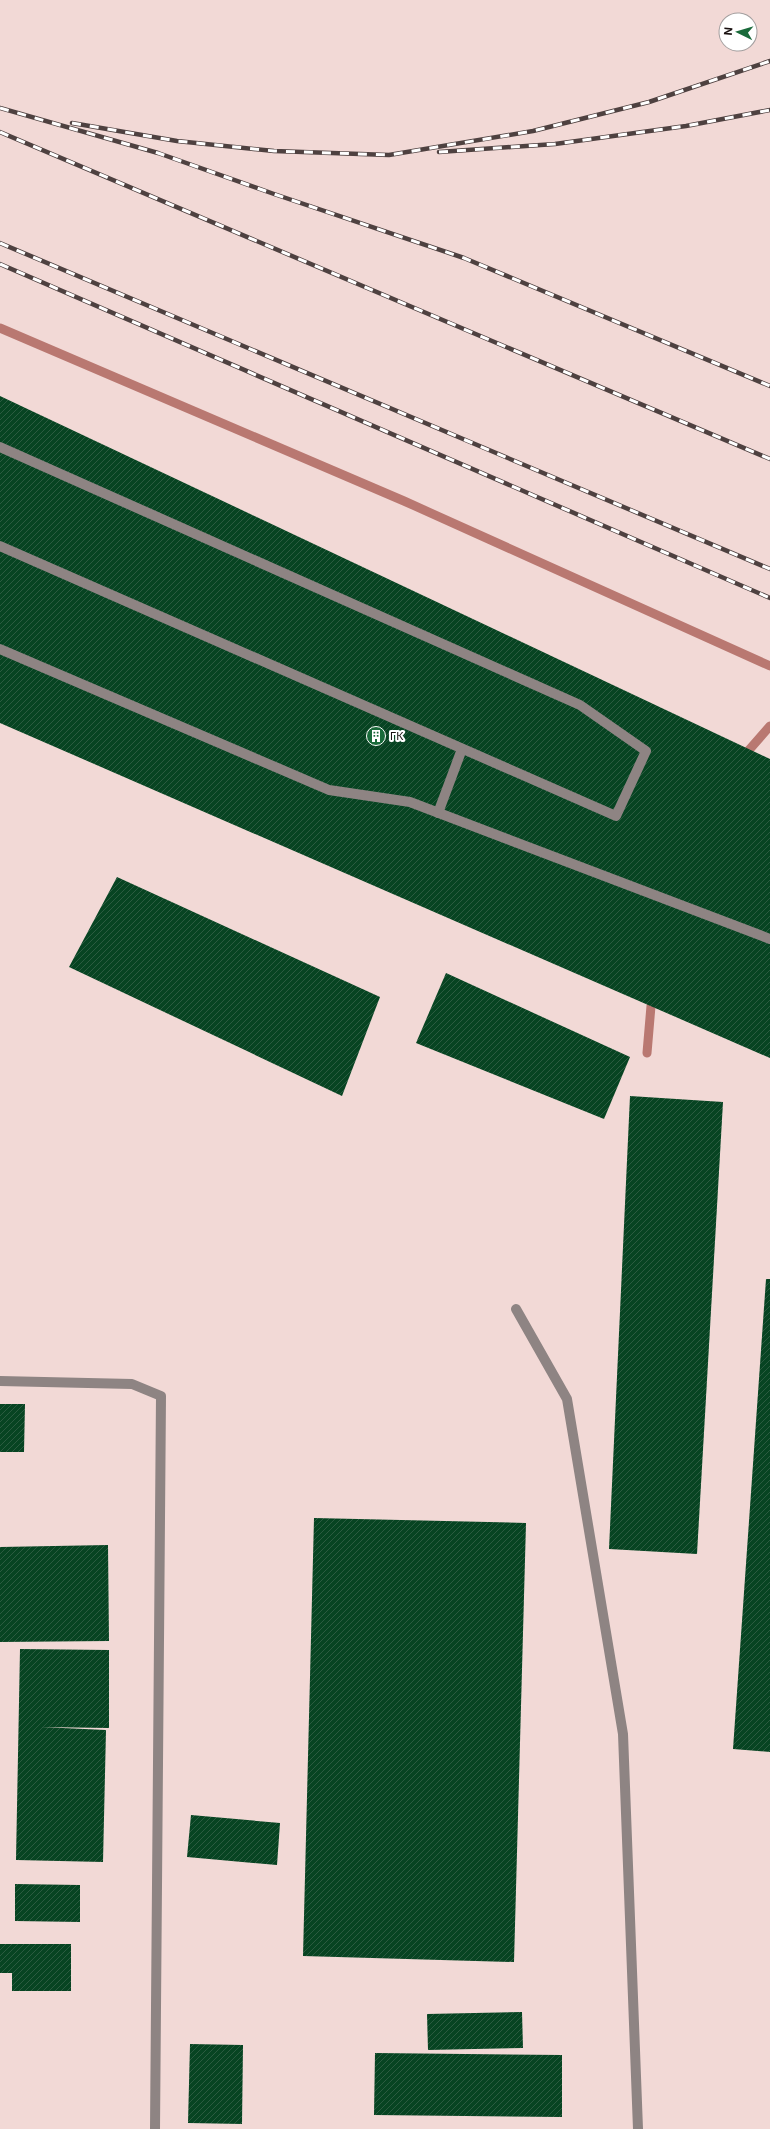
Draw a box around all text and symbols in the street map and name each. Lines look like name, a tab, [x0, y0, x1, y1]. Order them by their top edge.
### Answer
north arrow	[718, 12, 758, 52]
text: N	[721, 26, 735, 36]
building icon: ГК	[365, 725, 387, 747]
place label: ГК	[390, 729, 404, 743]

